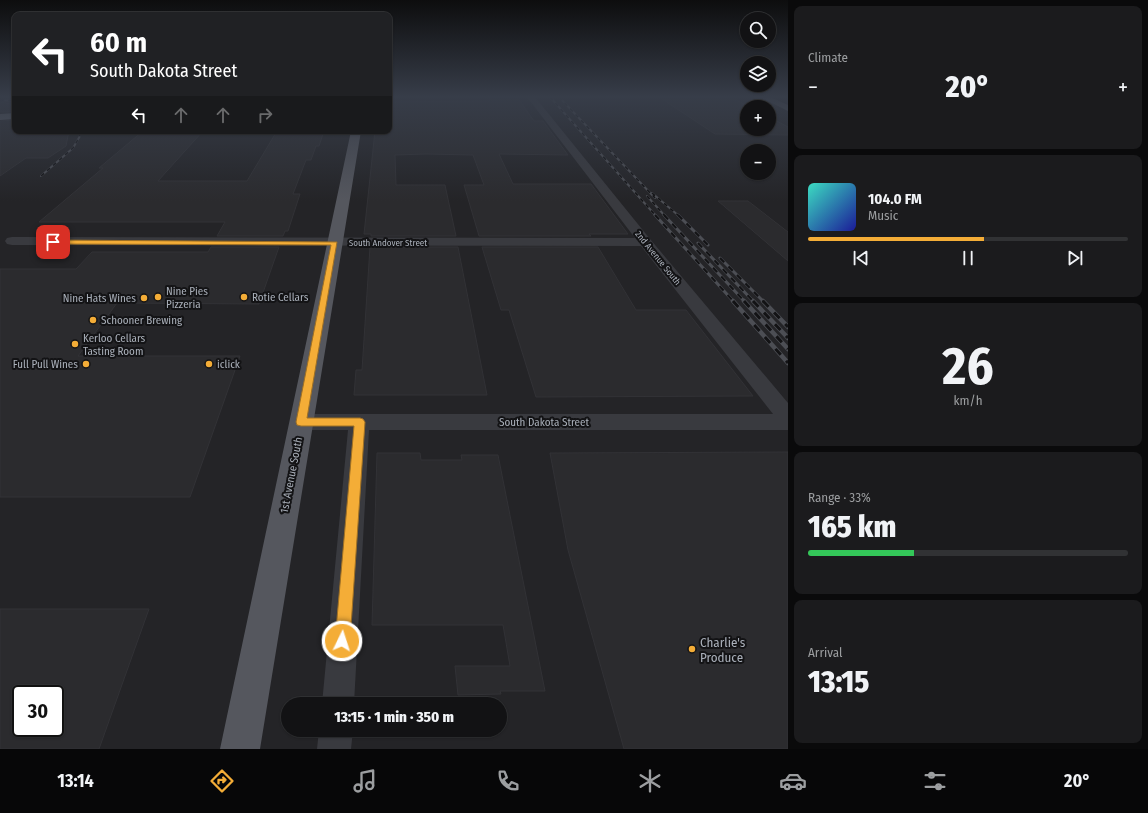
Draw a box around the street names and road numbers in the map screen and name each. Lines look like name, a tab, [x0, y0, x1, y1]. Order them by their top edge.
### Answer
street label: 2nd Avenue South	[633, 229, 683, 287]
street label: South Andover Street	[349, 238, 427, 248]
street label: South Dakota Street	[499, 416, 589, 429]
street label: 1st Avenue South	[278, 436, 305, 514]

